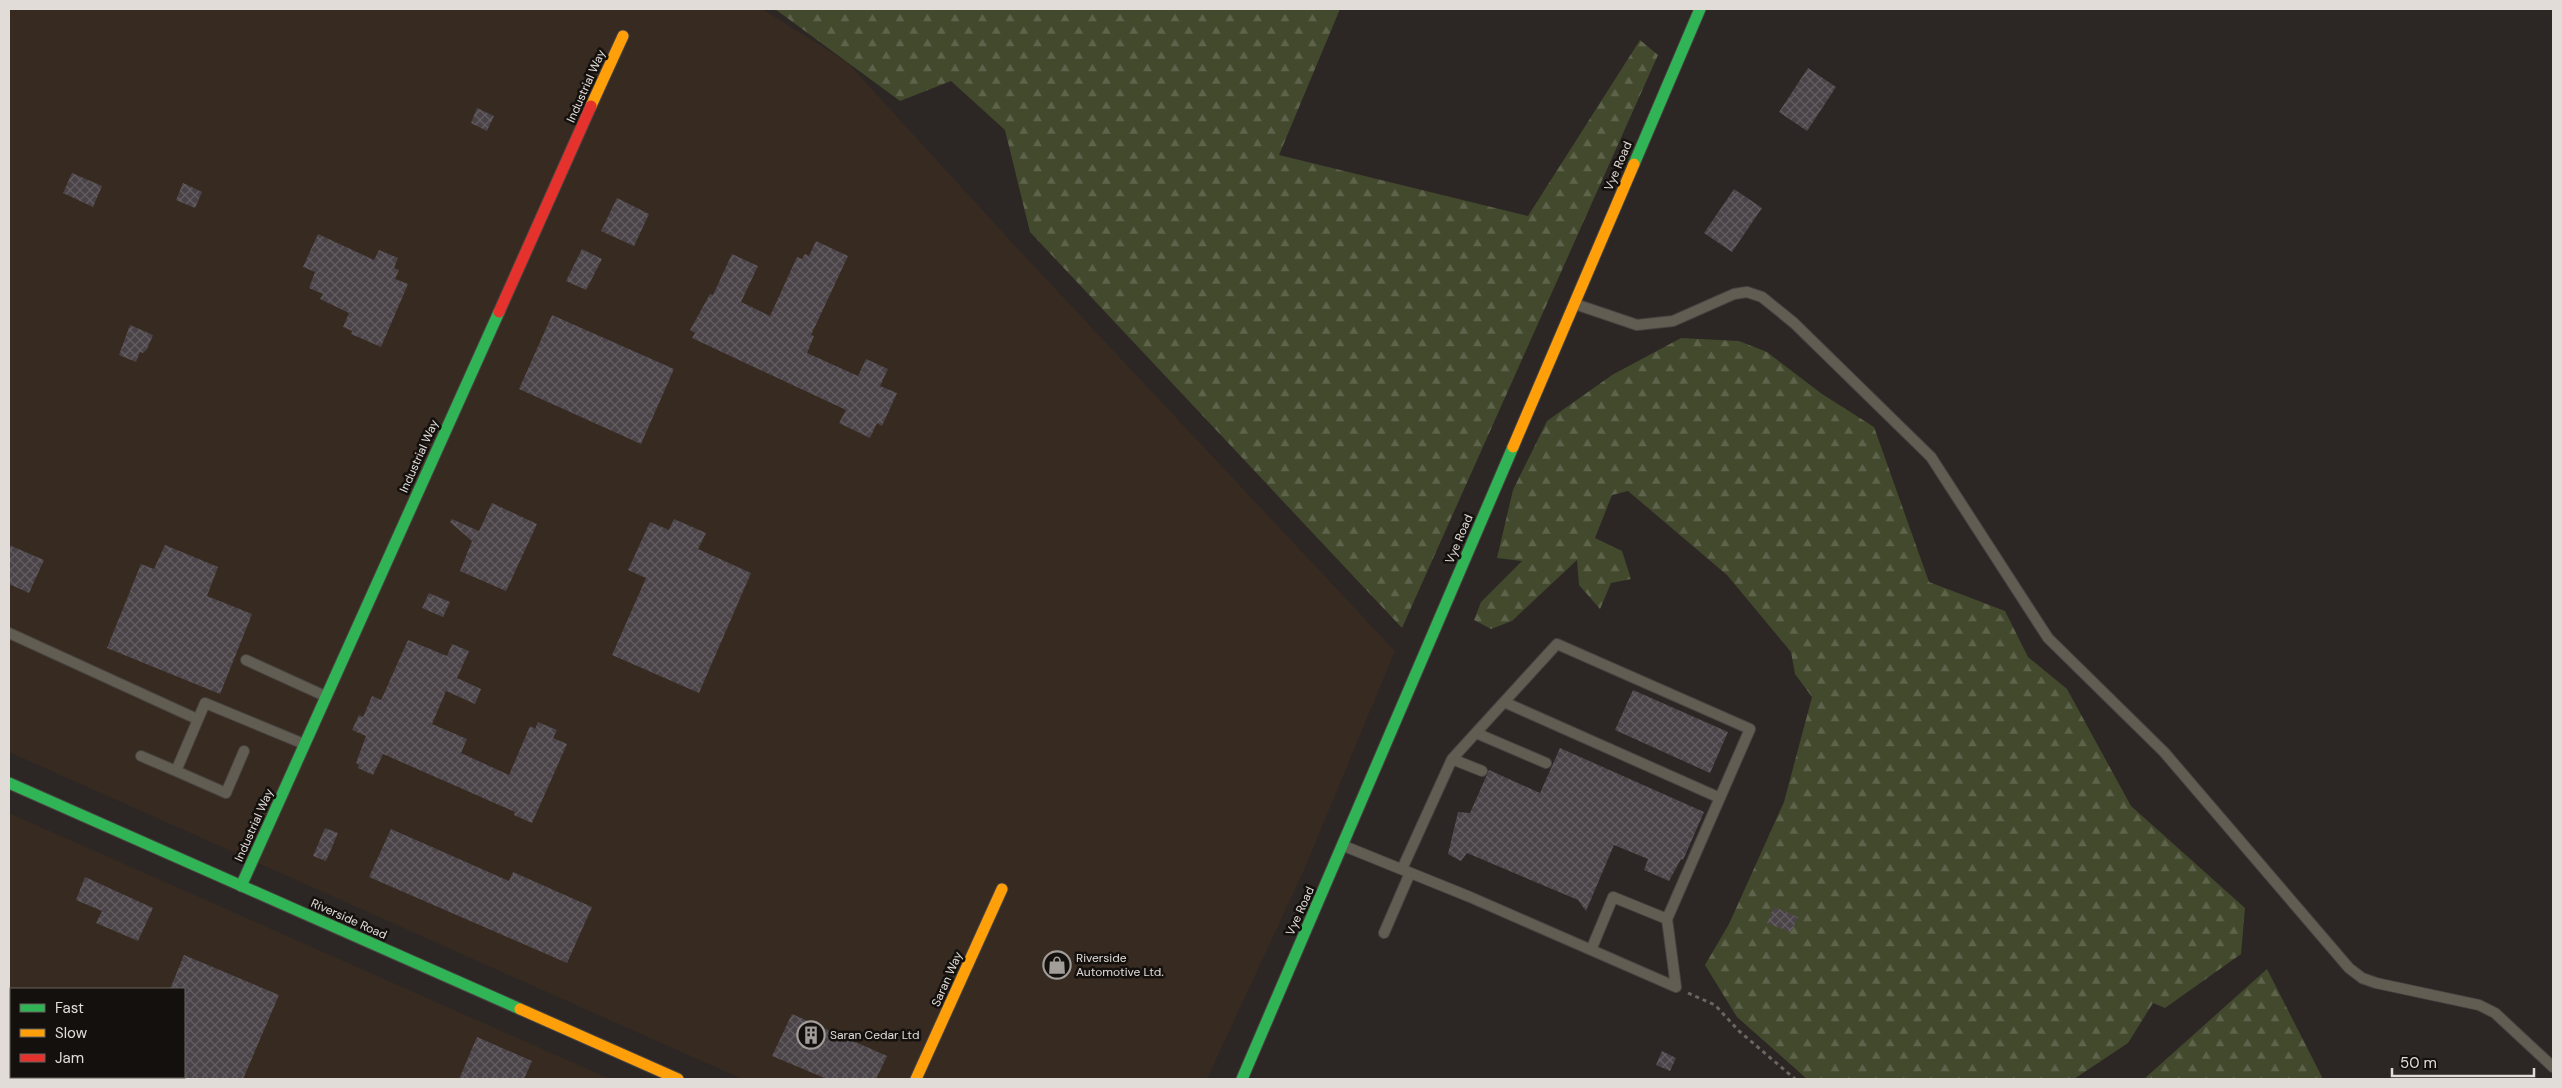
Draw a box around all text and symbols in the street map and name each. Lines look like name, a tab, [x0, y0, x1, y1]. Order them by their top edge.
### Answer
street label: Industrial Way	[563, 47, 609, 125]
street label: Vye Road	[1600, 139, 1636, 193]
street label: Industrial Way	[396, 417, 442, 495]
street label: Vye Road	[1441, 512, 1477, 566]
street label: Industrial Way	[231, 786, 277, 864]
street label: Vye Road	[1282, 884, 1318, 938]
street label: Riverside Road	[308, 895, 390, 943]
street label: Saran Way	[928, 949, 966, 1009]
shop icon: Riverside Automotive Ltd.	[1042, 950, 1072, 980]
place label: Riverside Automotive Ltd.	[1076, 950, 1164, 980]
legend	[10, 988, 185, 1078]
text: Fast	[55, 998, 84, 1018]
building icon: Saran Cedar Ltd	[796, 1020, 826, 1050]
text: Slow	[55, 1023, 88, 1043]
place label: Saran Cedar Ltd	[830, 1027, 919, 1043]
scale bar	[2392, 1046, 2534, 1078]
text: Jam	[55, 1048, 84, 1068]
text: 50 m	[2400, 1053, 2437, 1073]

